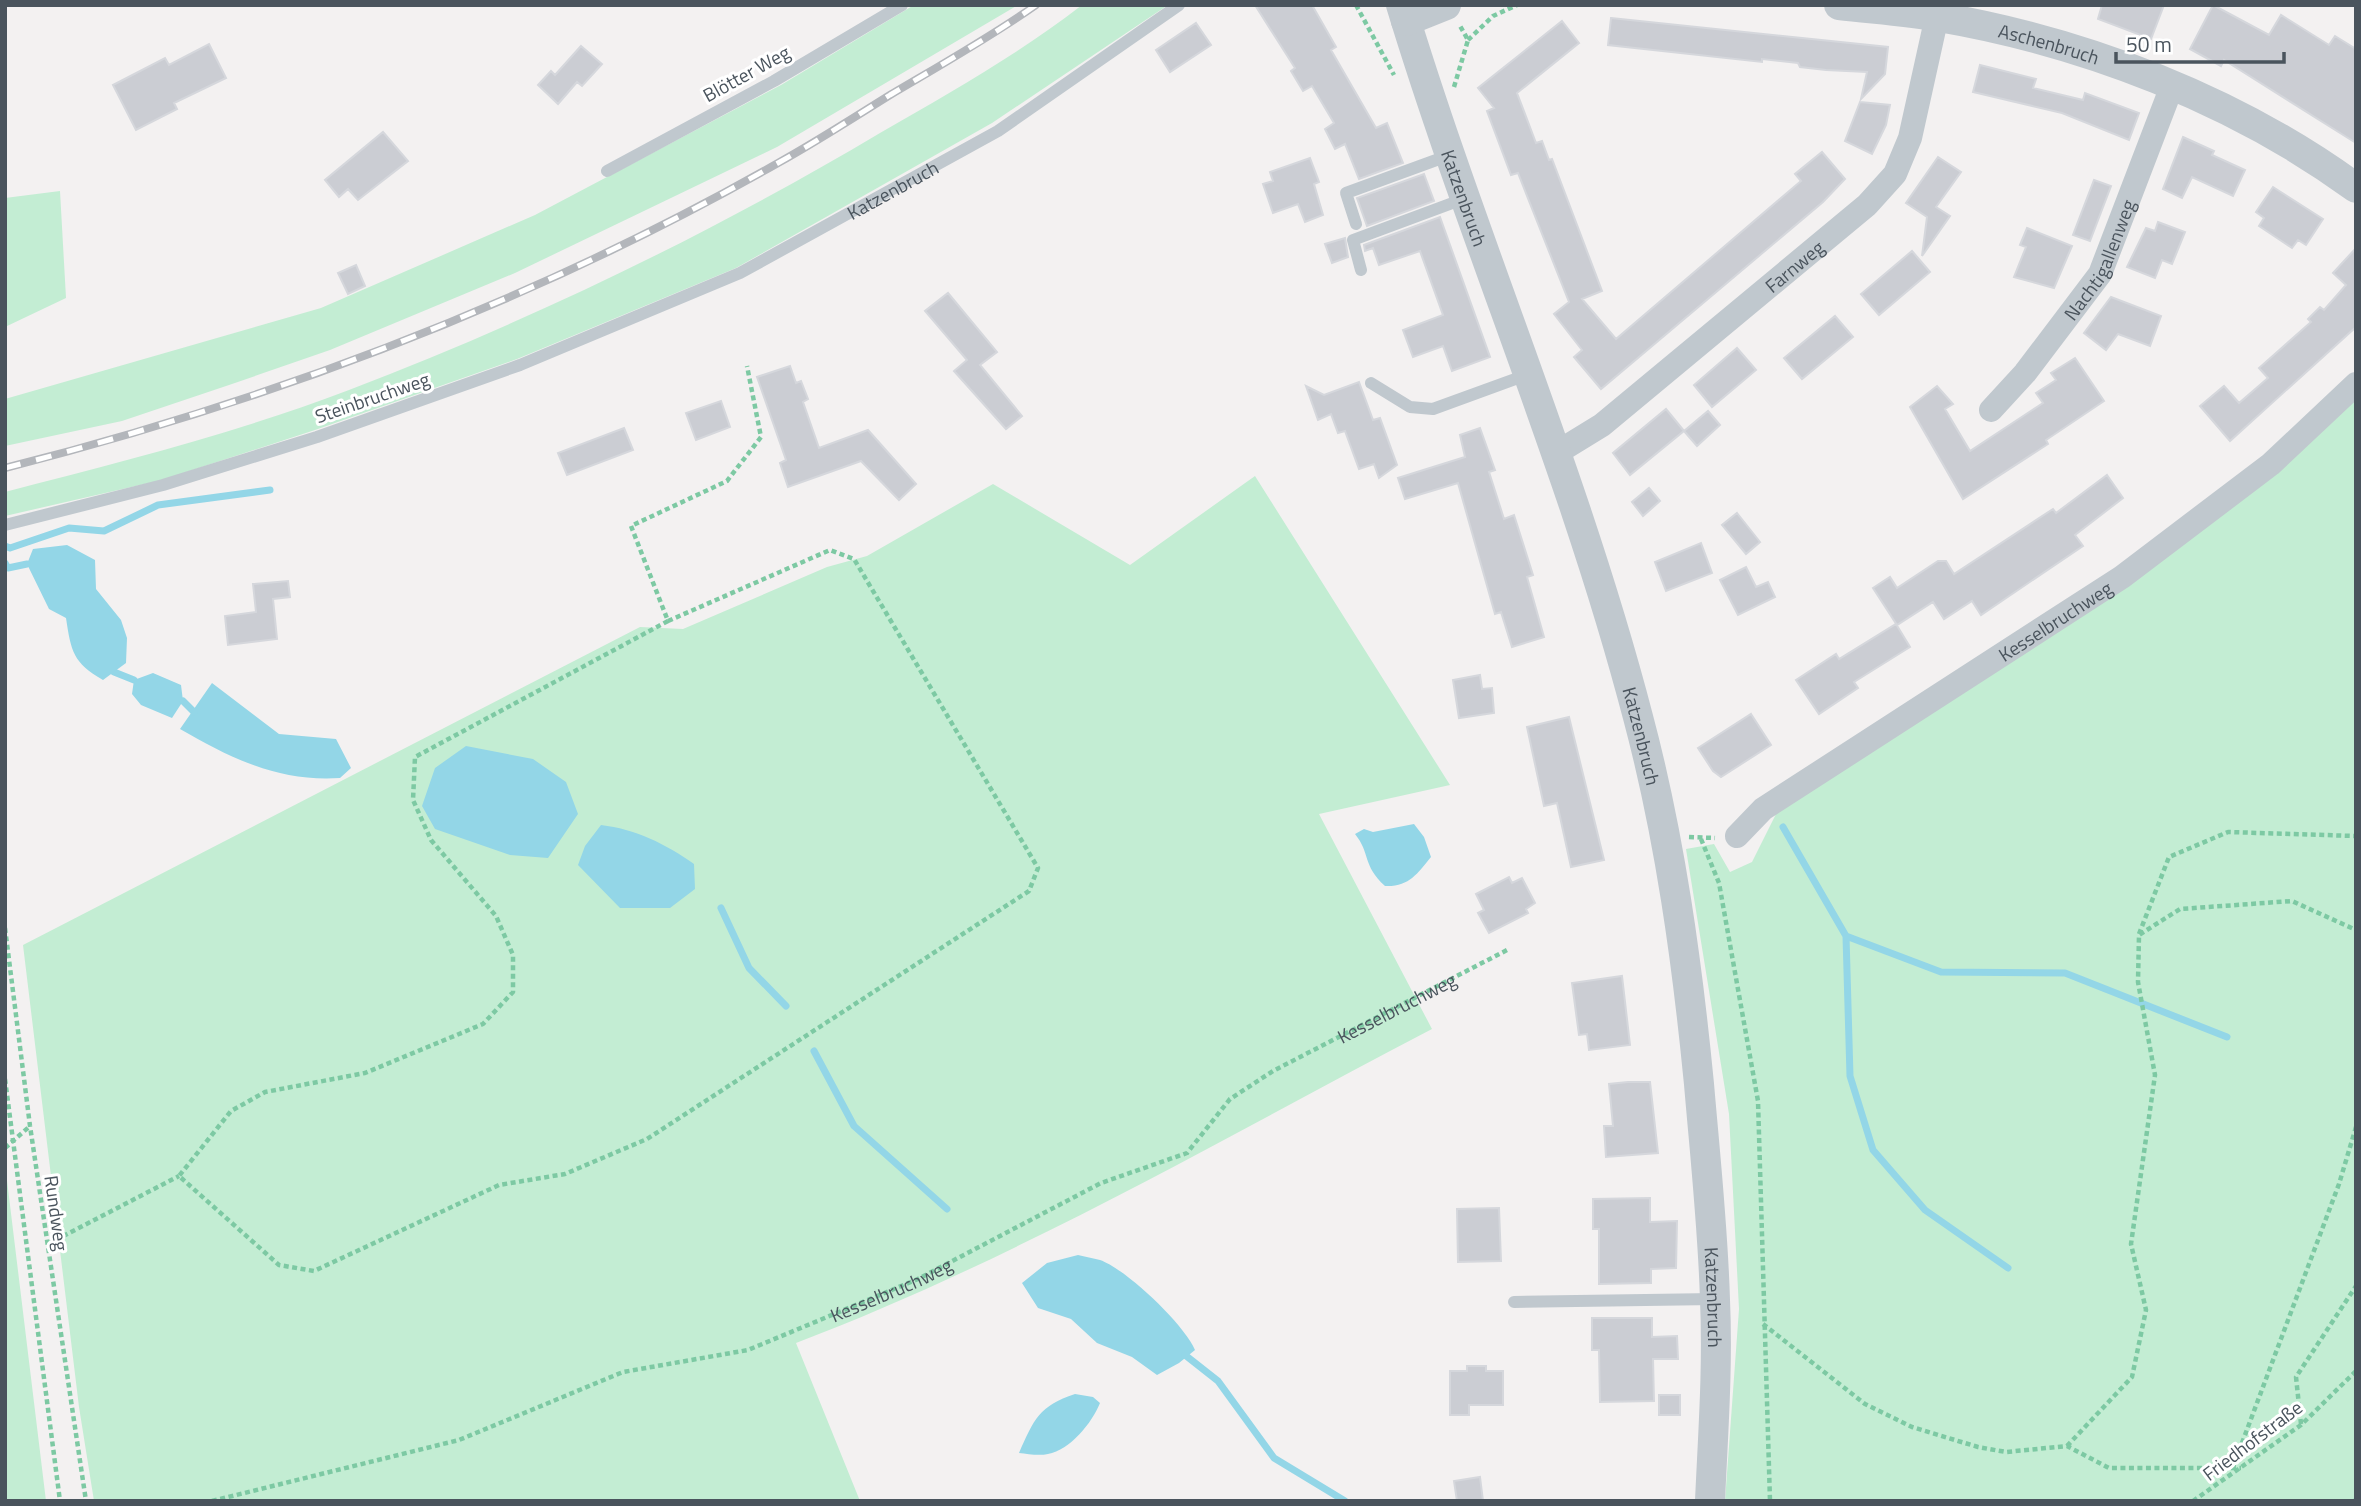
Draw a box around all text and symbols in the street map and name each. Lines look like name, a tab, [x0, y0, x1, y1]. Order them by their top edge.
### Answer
street label: Aschenbruch	[1996, 15, 2103, 71]
scale bar	[2116, 21, 2284, 65]
text: 50 m	[2126, 28, 2172, 60]
street label: Blötter Weg	[697, 37, 795, 109]
street label: Katzenbruch	[1435, 145, 1495, 250]
street label: Katzenbruch	[841, 152, 943, 226]
street label: Nachtigallenweg	[2056, 195, 2142, 326]
street label: Farnweg	[1758, 232, 1830, 299]
street label: Steinbruchweg	[311, 364, 433, 430]
street label: Kesselbruchweg	[1992, 573, 2118, 668]
street label: Katzenbruch	[1616, 683, 1669, 788]
street label: Kesselbruchweg	[1332, 964, 1461, 1050]
street label: Rundweg	[37, 1173, 77, 1253]
street label: Katzenbruch	[1698, 1246, 1730, 1348]
street label: Kesselbruchweg	[825, 1249, 957, 1329]
street label: Friedhofstraße	[2196, 1393, 2308, 1487]

